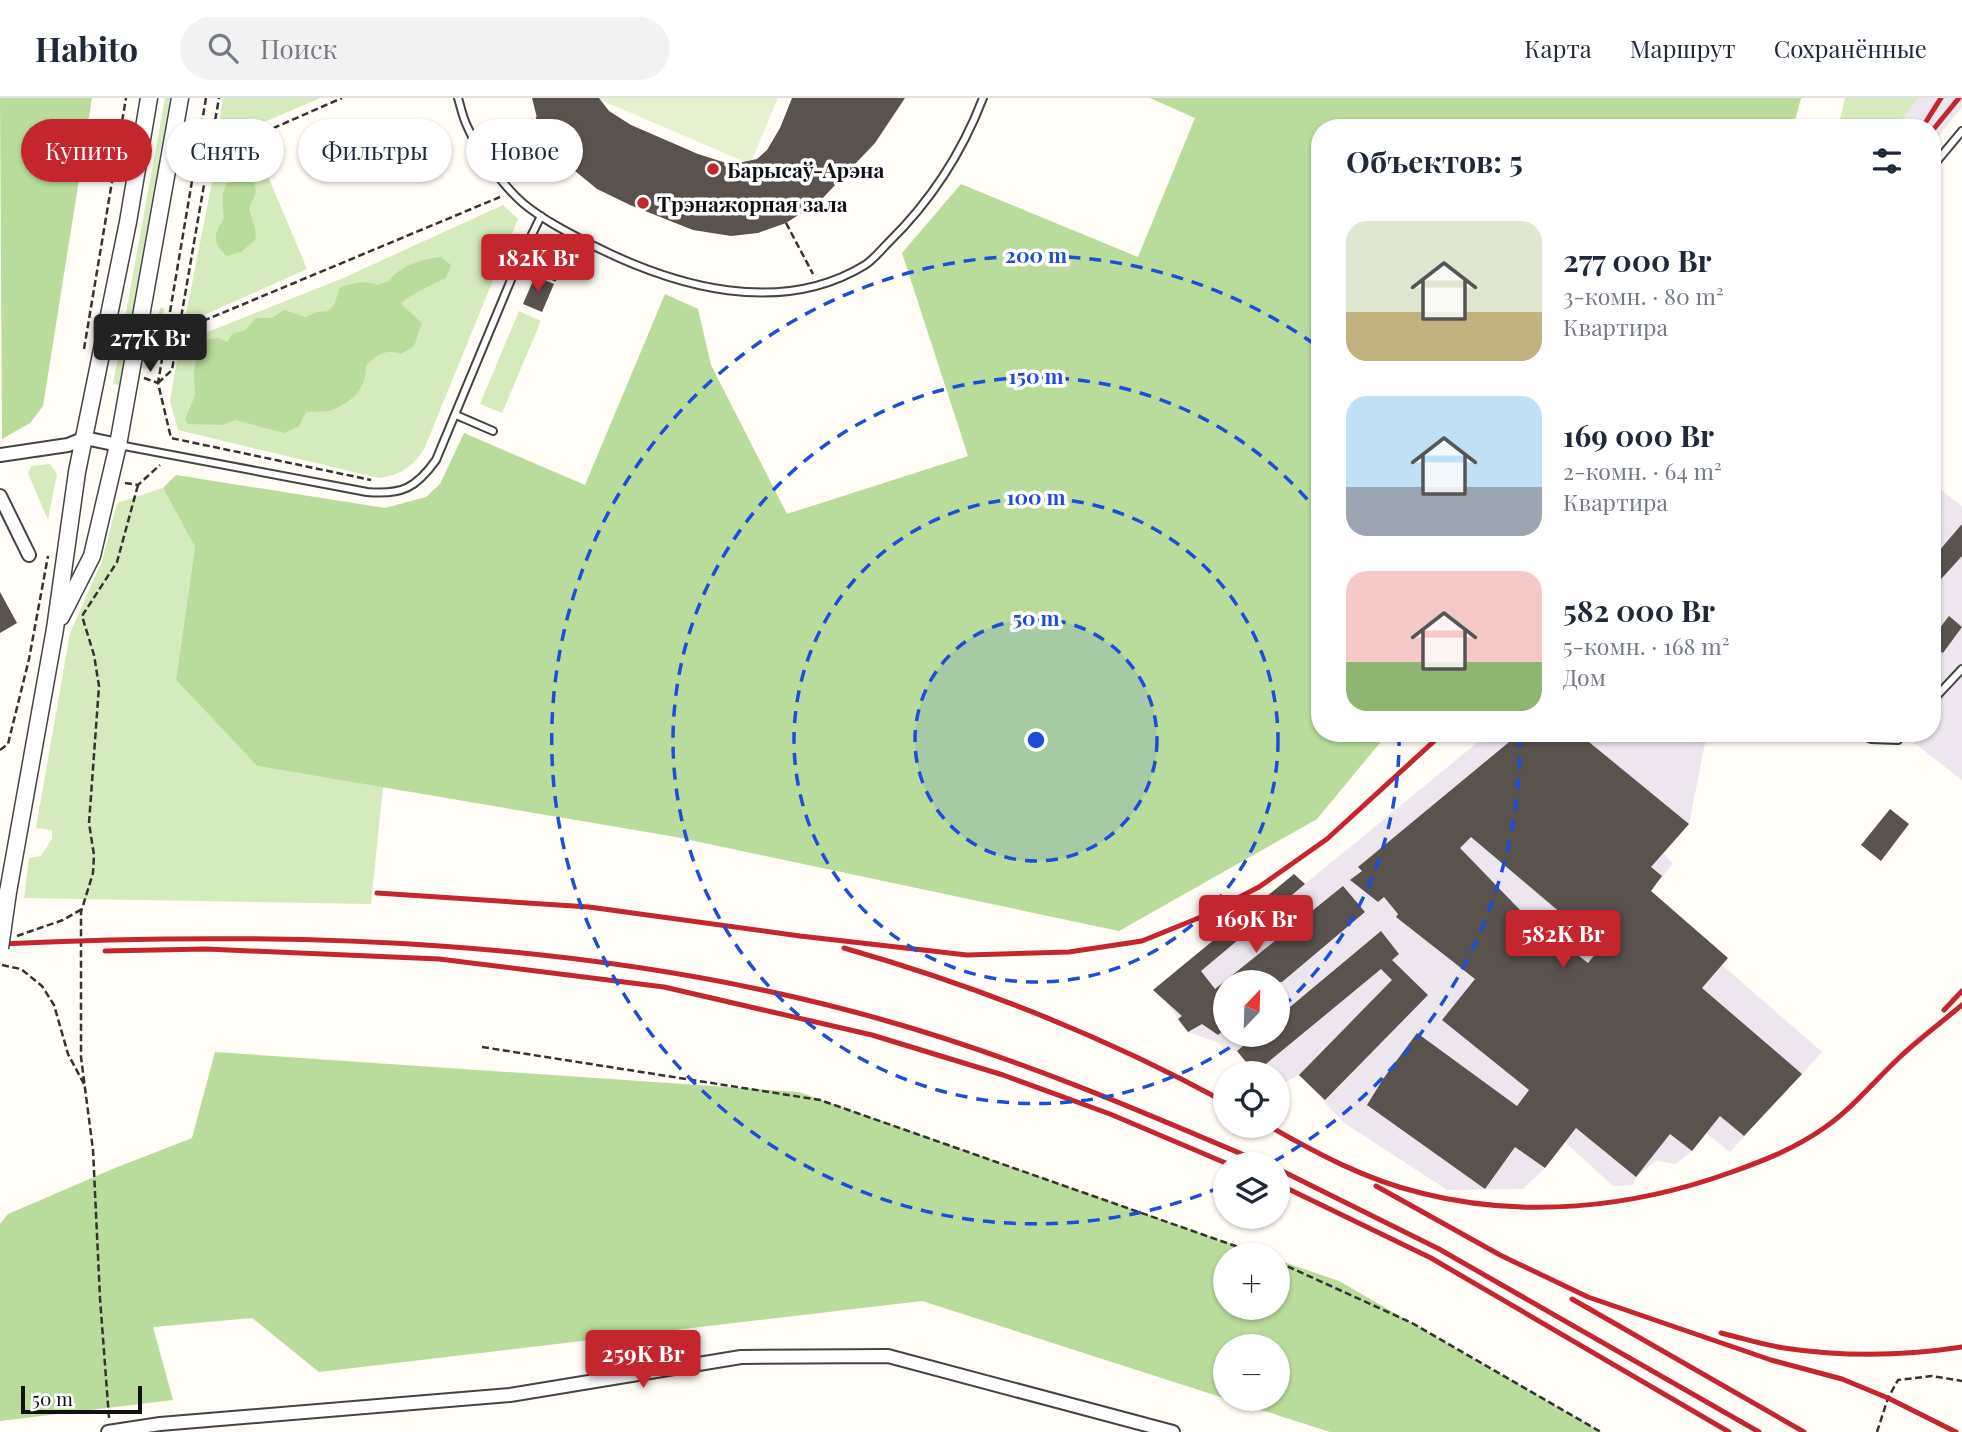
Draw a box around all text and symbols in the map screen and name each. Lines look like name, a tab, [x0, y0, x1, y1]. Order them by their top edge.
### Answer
search box	[180, 17, 670, 80]
text: Habito	[35, 26, 138, 70]
icon: search	[204, 29, 242, 67]
text: Поиск	[260, 31, 337, 66]
text: Карта	[1524, 32, 1592, 64]
text: Маршрут	[1630, 32, 1736, 64]
text: Сохранённые	[1774, 32, 1927, 64]
chip: Купить	[21, 119, 152, 182]
chip: Снять	[166, 119, 284, 182]
chip: Фильтры	[298, 119, 452, 182]
chip: Новое	[466, 119, 583, 182]
text: Объектов: 5	[1346, 141, 1523, 181]
icon: filters	[1868, 142, 1906, 180]
place label: Барысаў-Арэна	[727, 155, 884, 183]
marker: Барысаў-Арэна	[705, 161, 721, 177]
place label: Трэнажорная зала	[657, 189, 848, 217]
marker: Трэнажорная зала	[635, 195, 651, 211]
pin: 182K Br	[473, 234, 603, 294]
text: 200 m	[1005, 240, 1067, 268]
text: 277 000 Br	[1563, 240, 1712, 280]
text: 182K Br	[497, 241, 579, 272]
icon: home	[1402, 249, 1486, 333]
text: 3-комн. · 80 m²	[1563, 280, 1724, 311]
text: Квартира	[1563, 311, 1668, 342]
pin: 277K Br	[85, 314, 215, 374]
text: 277K Br	[110, 321, 190, 352]
text: 150 m	[1009, 361, 1063, 389]
text: 169 000 Br	[1563, 415, 1714, 455]
icon: home	[1402, 424, 1486, 508]
text: 2-комн. · 64 m²	[1563, 455, 1722, 486]
text: 100 m	[1006, 482, 1066, 510]
text: Квартира	[1563, 486, 1668, 517]
text: 582 000 Br	[1563, 590, 1715, 630]
icon: home	[1402, 599, 1486, 683]
text: 50 m	[1012, 603, 1060, 631]
text: 5-комн. · 168 m²	[1563, 630, 1729, 661]
text: Дом	[1563, 661, 1606, 692]
centre of rings	[1024, 728, 1048, 752]
pin: 169K Br	[1191, 896, 1321, 955]
text: 169K Br	[1215, 902, 1297, 933]
pin: 582K Br	[1498, 910, 1628, 970]
text: 582K Br	[1521, 917, 1605, 948]
north arrow	[1213, 970, 1290, 1046]
map controls	[1213, 970, 1290, 1411]
button: locate	[1213, 1061, 1290, 1138]
button: layers	[1213, 1152, 1290, 1229]
button: +	[1213, 1243, 1290, 1320]
pin: 259K Br	[578, 1330, 708, 1390]
button: −	[1213, 1334, 1290, 1411]
text: 259K Br	[601, 1337, 685, 1368]
scale bar	[21, 1383, 142, 1415]
text: 50 m	[32, 1385, 73, 1411]

